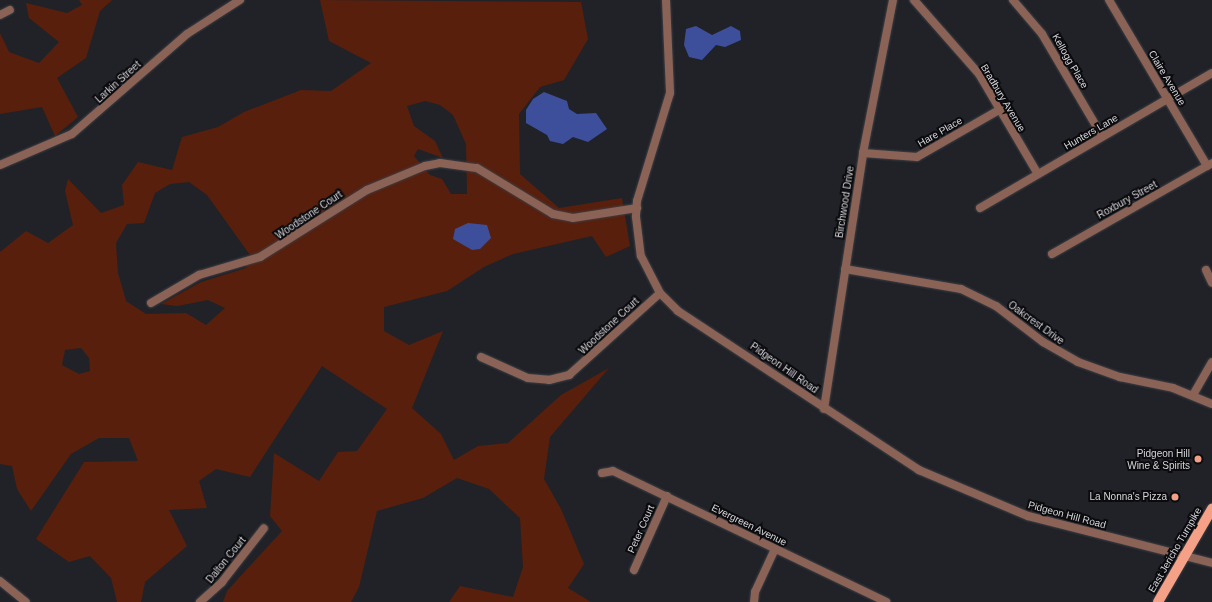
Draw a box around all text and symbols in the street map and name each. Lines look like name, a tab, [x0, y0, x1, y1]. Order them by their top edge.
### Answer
street label: Kellogg Place	[1050, 32, 1090, 90]
street label: Claire Avenue	[1146, 48, 1188, 108]
street label: Larkin Street	[93, 59, 143, 105]
street label: Bradbury Avenue	[978, 62, 1028, 134]
street label: Hunters Lane	[1062, 112, 1120, 152]
street label: Hare Place	[916, 114, 964, 150]
street label: Birchwood Drive	[833, 165, 857, 239]
street label: Roxbury Street	[1095, 179, 1159, 221]
street label: Woodstone Court	[273, 188, 345, 242]
street label: Woodstone Court	[577, 295, 641, 357]
street label: Oakcrest Drive	[1006, 299, 1066, 347]
street label: Pidgeon Hill Road	[748, 340, 820, 396]
place label: Pidgeon Hill Wine & Spirits	[1127, 447, 1190, 470]
marker: Pidgeon Hill Wine & Spirits	[1193, 454, 1203, 464]
place label: La Nonna's Pizza	[1089, 491, 1167, 503]
marker: La Nonna's Pizza	[1170, 492, 1180, 502]
street label: Pidgeon Hill Road	[1027, 499, 1107, 531]
street label: Evergreen Avenue	[709, 501, 789, 549]
street label: Peter Court	[625, 503, 657, 555]
street label: East Jericho Turnpike	[1146, 505, 1204, 595]
street label: Dalton Court	[204, 534, 248, 586]

